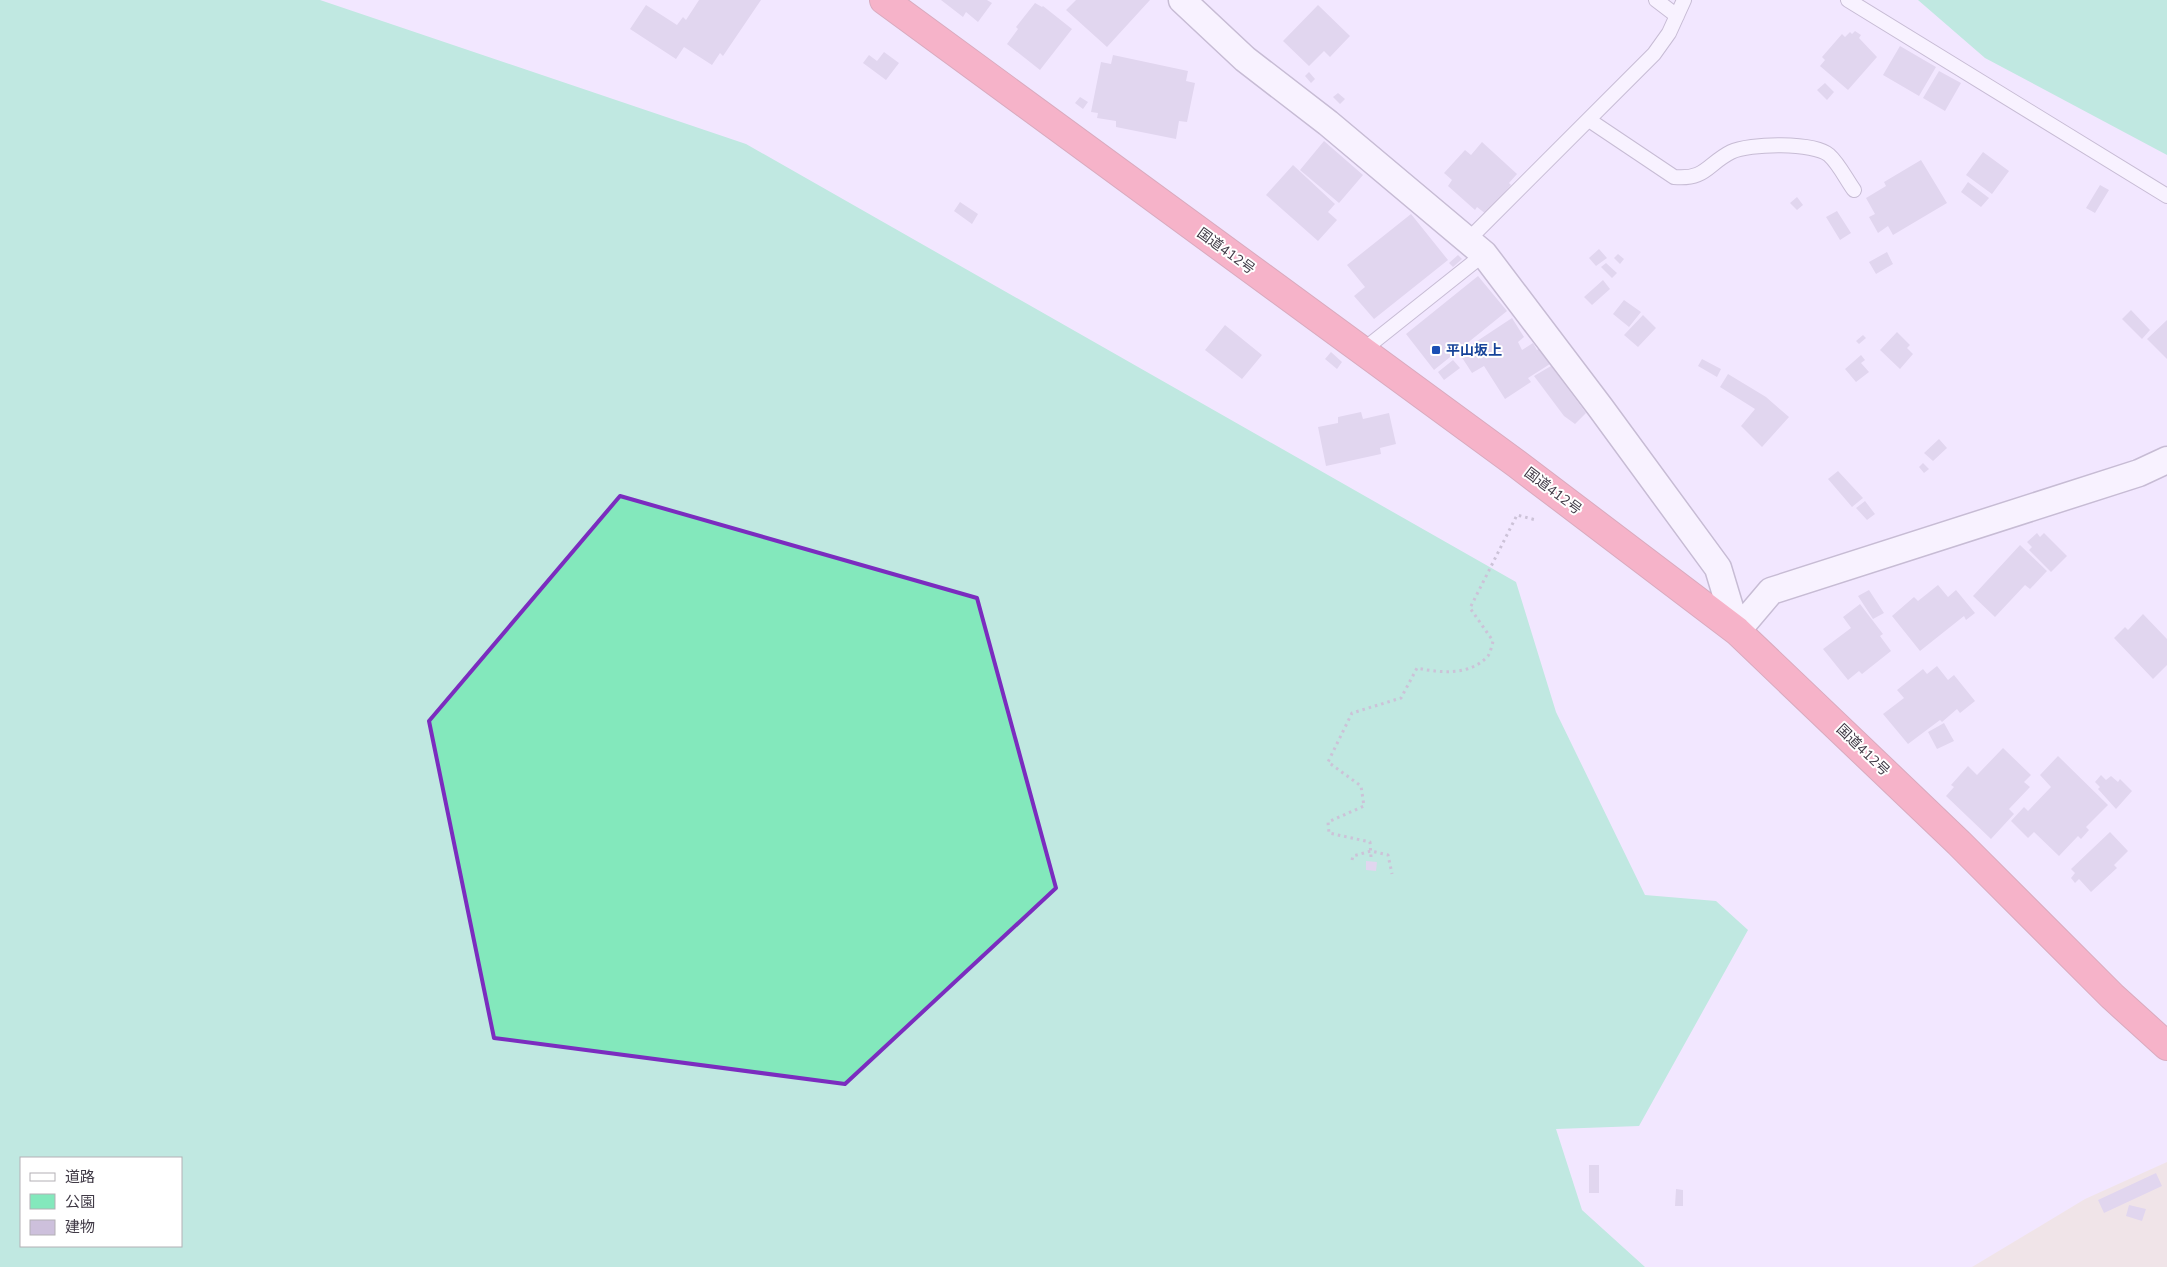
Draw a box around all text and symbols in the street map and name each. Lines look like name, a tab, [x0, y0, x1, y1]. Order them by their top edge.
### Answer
street label: 国道412号	[1193, 224, 1259, 278]
place label: 平山坂上	[1446, 341, 1502, 360]
marker: 平山坂上	[1430, 344, 1442, 356]
street label: 国道412号	[1520, 463, 1586, 519]
street label: 国道412号	[1832, 720, 1894, 780]
legend	[20, 1157, 182, 1247]
text: 道路	[65, 1167, 95, 1187]
text: 公園	[65, 1192, 95, 1212]
text: 建物	[65, 1217, 95, 1237]

